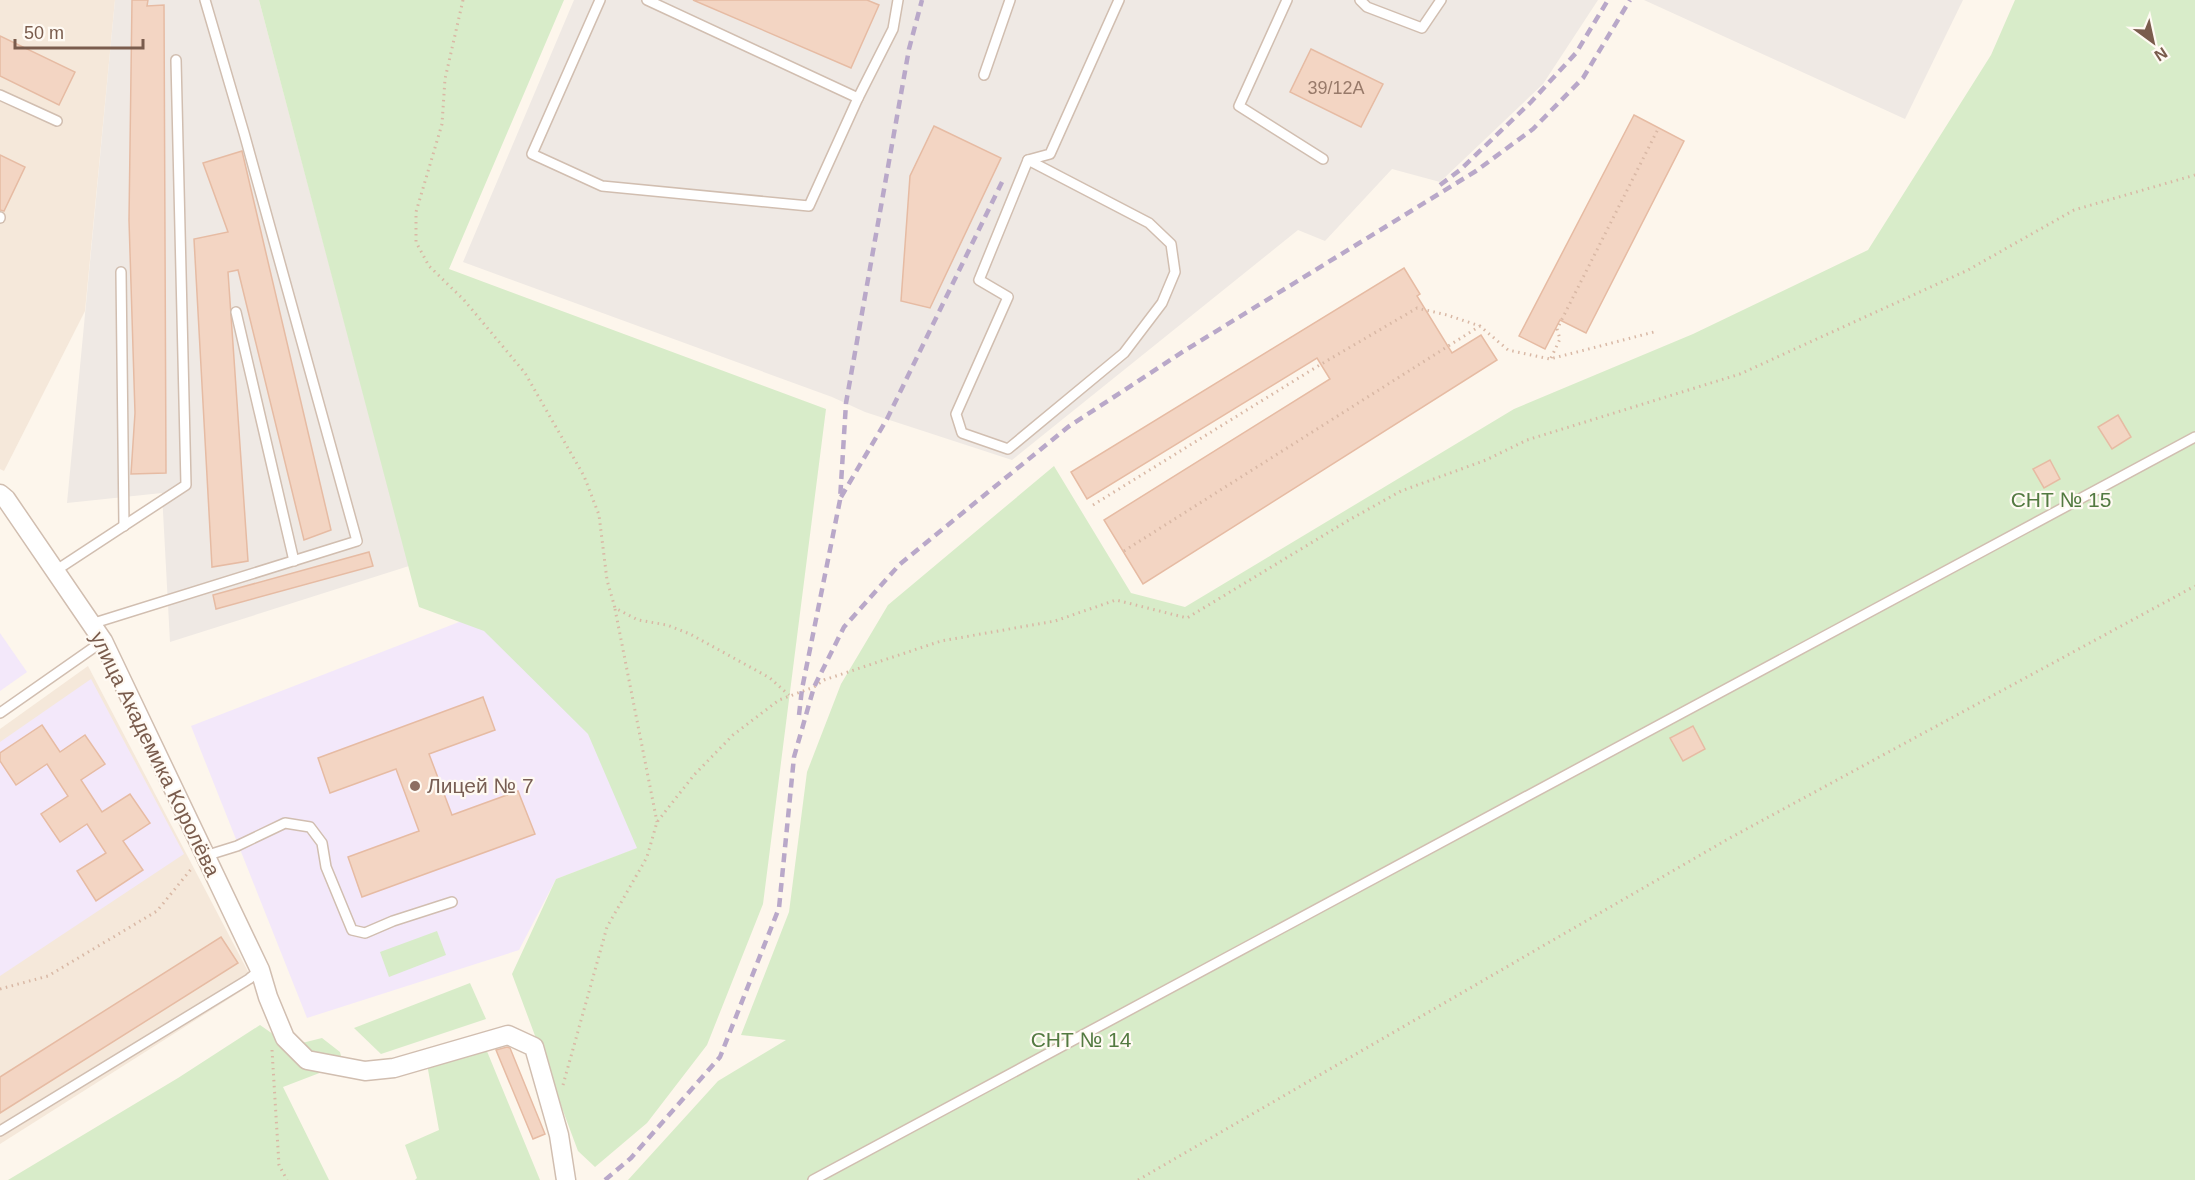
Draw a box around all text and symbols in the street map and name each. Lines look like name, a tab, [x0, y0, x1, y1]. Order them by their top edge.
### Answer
scale bar	[15, 12, 142, 50]
north arrow	[2123, 12, 2183, 72]
text: 50 m	[24, 23, 64, 43]
text: N	[2151, 44, 2170, 64]
house number: 39/12А	[1307, 78, 1365, 98]
park label: СНТ № 15	[2011, 488, 2111, 511]
street label: улица Академика Королёва	[86, 628, 225, 880]
place label: Лицей № 7	[427, 774, 534, 797]
marker: Лицей № 7	[408, 779, 422, 793]
park label: СНТ № 14	[1031, 1028, 1132, 1051]

